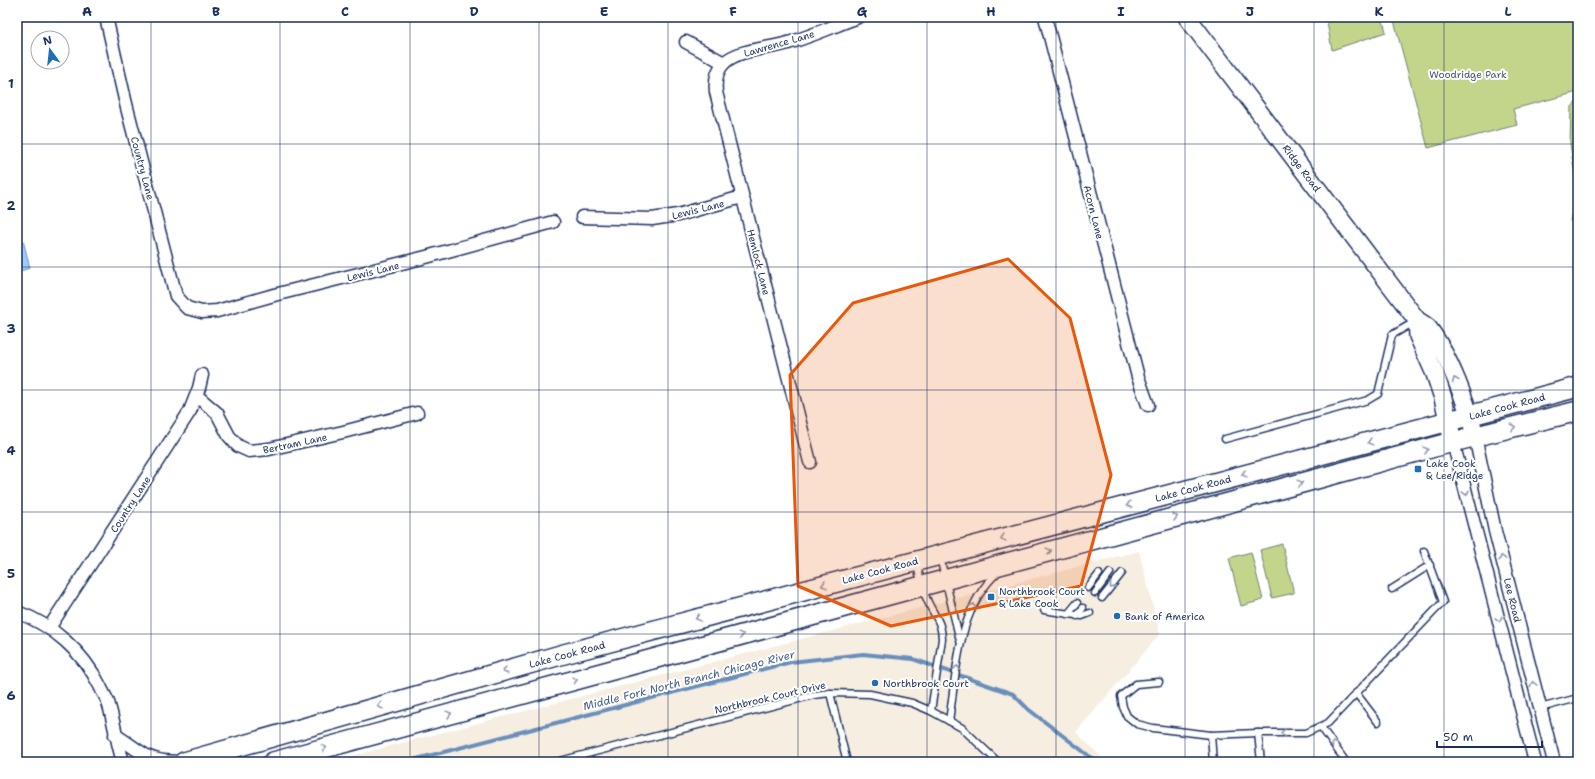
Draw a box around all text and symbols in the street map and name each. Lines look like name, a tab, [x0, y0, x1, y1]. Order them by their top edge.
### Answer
text: A	[82, 3, 92, 20]
text: B	[212, 3, 220, 20]
text: C	[341, 3, 349, 20]
text: D	[469, 3, 479, 20]
text: E	[600, 3, 609, 20]
text: F	[729, 3, 737, 20]
text: G	[857, 3, 868, 20]
text: H	[986, 3, 996, 20]
text: I	[1117, 3, 1125, 20]
text: J	[1246, 3, 1254, 20]
text: K	[1375, 3, 1384, 20]
text: L	[1504, 3, 1512, 20]
street label: Lawrence Lane	[742, 27, 816, 60]
north arrow	[30, 30, 70, 70]
text: N	[41, 32, 54, 49]
park label: Woodridge Park	[1429, 68, 1507, 81]
text: 1	[8, 75, 14, 92]
street label: Country Lane	[128, 135, 157, 201]
street label: Ridge Road	[1280, 142, 1324, 195]
street label: Acorn Lane	[1081, 184, 1107, 241]
text: 2	[6, 197, 16, 214]
street label: Lewis Lane	[670, 197, 726, 222]
street label: Hemlock Lane	[744, 228, 773, 297]
street label: Lewis Lane	[345, 259, 401, 284]
text: 3	[6, 320, 16, 337]
one-way arrow	[1452, 376, 1460, 384]
street label: Lake Cook Road	[1468, 390, 1547, 423]
one-way arrow	[1509, 423, 1516, 432]
street label: Bertram Lane	[262, 430, 329, 457]
one-way arrow	[1367, 437, 1373, 445]
text: 4	[6, 442, 16, 459]
one-way arrow	[1422, 446, 1429, 454]
place label: Lake Cook & Lee/Ridge	[1426, 457, 1484, 482]
marker: Lake Cook & Lee/Ridge	[1413, 464, 1423, 474]
one-way arrow	[1241, 470, 1248, 478]
street label: Lake Cook Road	[1154, 472, 1233, 505]
street label: Country Lane	[107, 473, 154, 535]
one-way arrow	[1297, 480, 1303, 488]
one-way arrow	[1462, 490, 1470, 497]
one-way arrow	[1126, 500, 1133, 509]
one-way arrow	[1171, 514, 1178, 522]
one-way arrow	[1000, 533, 1007, 542]
one-way arrow	[1045, 547, 1052, 556]
street label: Lake Cook Road	[841, 554, 920, 587]
one-way arrow	[1498, 554, 1507, 561]
text: 5	[7, 565, 15, 582]
street label: Lee Road	[1501, 577, 1524, 624]
one-way arrow	[821, 580, 828, 589]
one-way arrow	[1109, 581, 1116, 588]
place label: Northbrook Court & Lake Cook	[999, 585, 1085, 610]
marker: Northbrook Court & Lake Cook	[986, 592, 996, 602]
one-way arrow	[968, 603, 976, 610]
place label: Bank of America	[1125, 610, 1206, 623]
marker: Bank of America	[1112, 611, 1122, 621]
one-way arrow	[695, 614, 701, 622]
one-way arrow	[1494, 616, 1502, 623]
one-way arrow	[737, 631, 744, 640]
street label: Lake Cook Road	[528, 638, 607, 671]
water label: Middle Fork North Branch Chicago River	[582, 647, 797, 714]
one-way arrow	[952, 665, 961, 671]
one-way arrow	[502, 666, 509, 675]
one-way arrow	[571, 676, 578, 685]
place label: Northbrook Court	[883, 677, 969, 690]
street label: Northbrook Court Drive	[713, 678, 827, 717]
marker: Northbrook Court	[870, 678, 880, 688]
one-way arrow	[1530, 680, 1538, 687]
text: 6	[6, 687, 16, 704]
one-way arrow	[377, 701, 384, 710]
one-way arrow	[445, 710, 452, 719]
scale bar	[1437, 723, 1542, 749]
one-way arrow	[1280, 729, 1286, 737]
text: 50 m	[1443, 729, 1473, 745]
one-way arrow	[1332, 742, 1339, 749]
one-way arrow	[320, 744, 327, 753]

